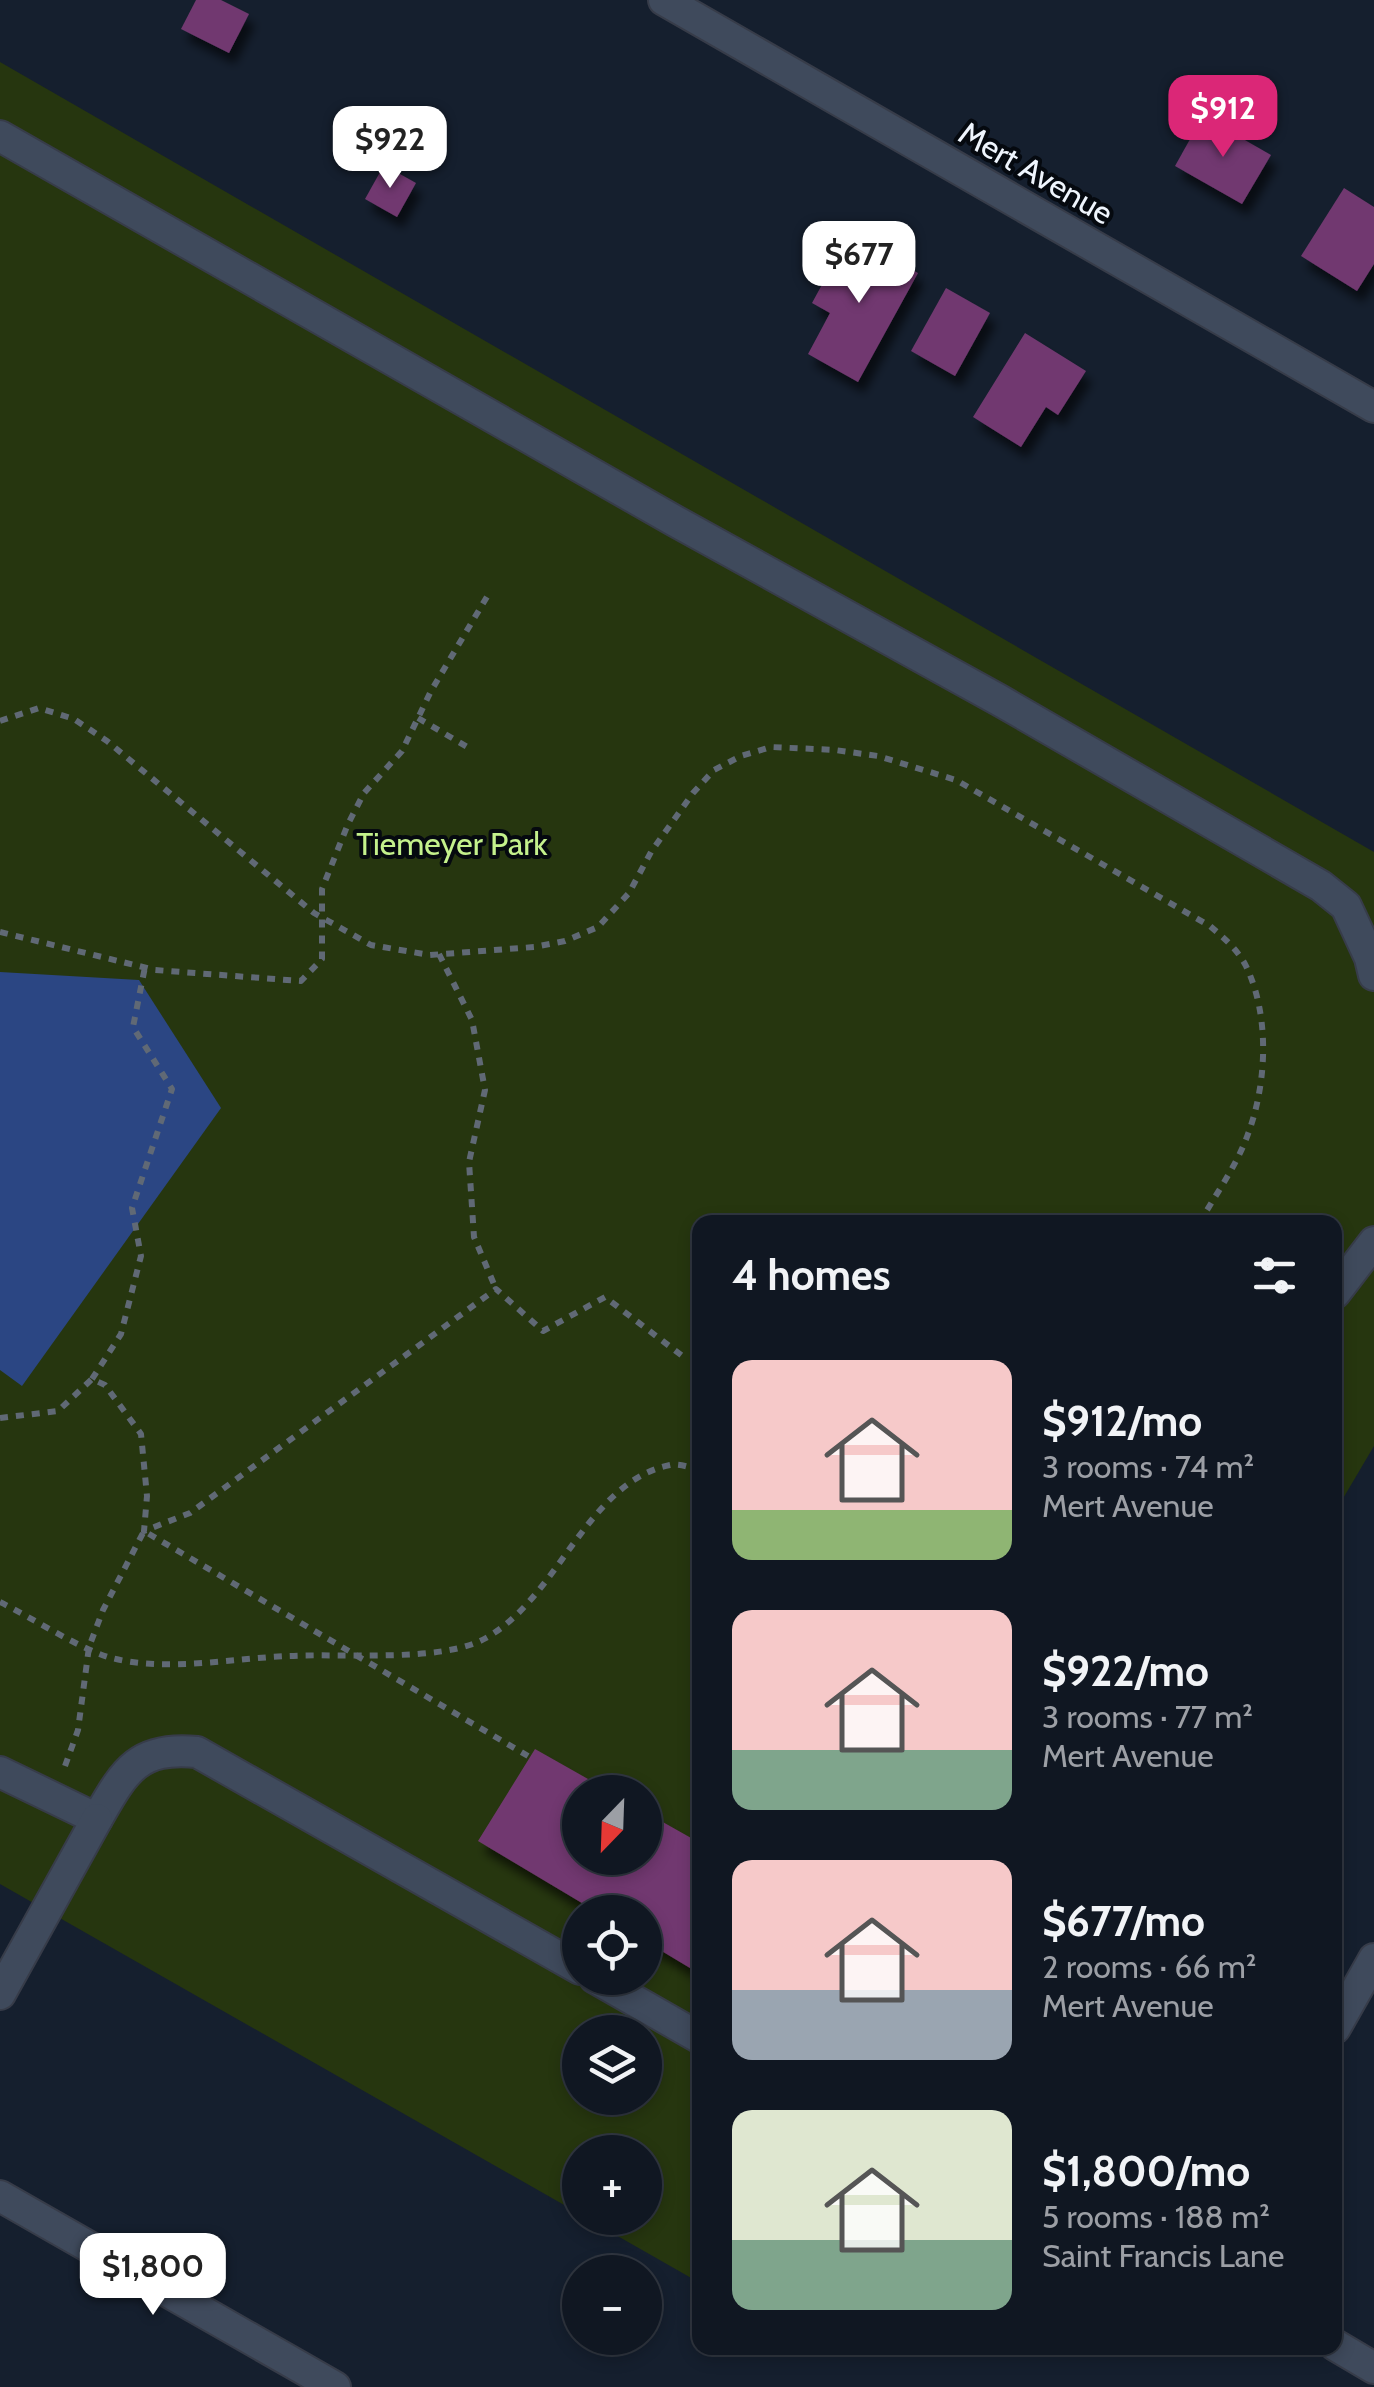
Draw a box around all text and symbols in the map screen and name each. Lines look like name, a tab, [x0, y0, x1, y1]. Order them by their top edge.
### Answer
pin: $912	[1164, 75, 1282, 160]
text: $912	[1190, 88, 1256, 127]
pin: $922	[331, 106, 449, 191]
street label: Mert Avenue	[952, 113, 1120, 232]
text: $922	[355, 119, 425, 158]
pin: $677	[800, 221, 918, 306]
text: $677	[824, 234, 894, 273]
park label: Tiemeyer Park	[356, 824, 548, 863]
icon: filters	[1247, 1248, 1302, 1303]
text: 4 homes	[732, 1249, 891, 1301]
text: $912/mo	[1042, 1395, 1202, 1447]
icon: home	[812, 1400, 932, 1520]
text: 3 rooms · 74 m²	[1042, 1447, 1254, 1486]
text: Mert Avenue	[1042, 1486, 1214, 1525]
text: $922/mo	[1042, 1645, 1209, 1697]
icon: home	[812, 1650, 932, 1770]
text: 3 rooms · 77 m²	[1042, 1697, 1253, 1736]
text: Mert Avenue	[1042, 1736, 1214, 1775]
north arrow	[562, 1775, 662, 1875]
map controls	[562, 1775, 662, 2355]
button: locate	[562, 1895, 662, 1995]
text: $677/mo	[1042, 1895, 1205, 1947]
icon: home	[812, 1900, 932, 2020]
text: 2 rooms · 66 m²	[1042, 1947, 1256, 1986]
text: Mert Avenue	[1042, 1986, 1214, 2025]
button: layers	[562, 2015, 662, 2115]
button: +	[562, 2135, 662, 2235]
text: $1,800/mo	[1042, 2145, 1250, 2197]
icon: home	[812, 2150, 932, 2270]
text: 5 rooms · 188 m²	[1042, 2197, 1270, 2236]
pin: $1,800	[72, 2233, 234, 2318]
text: Saint Francis Lane	[1042, 2236, 1284, 2275]
text: $1,800	[102, 2246, 204, 2285]
button: −	[562, 2255, 662, 2355]

